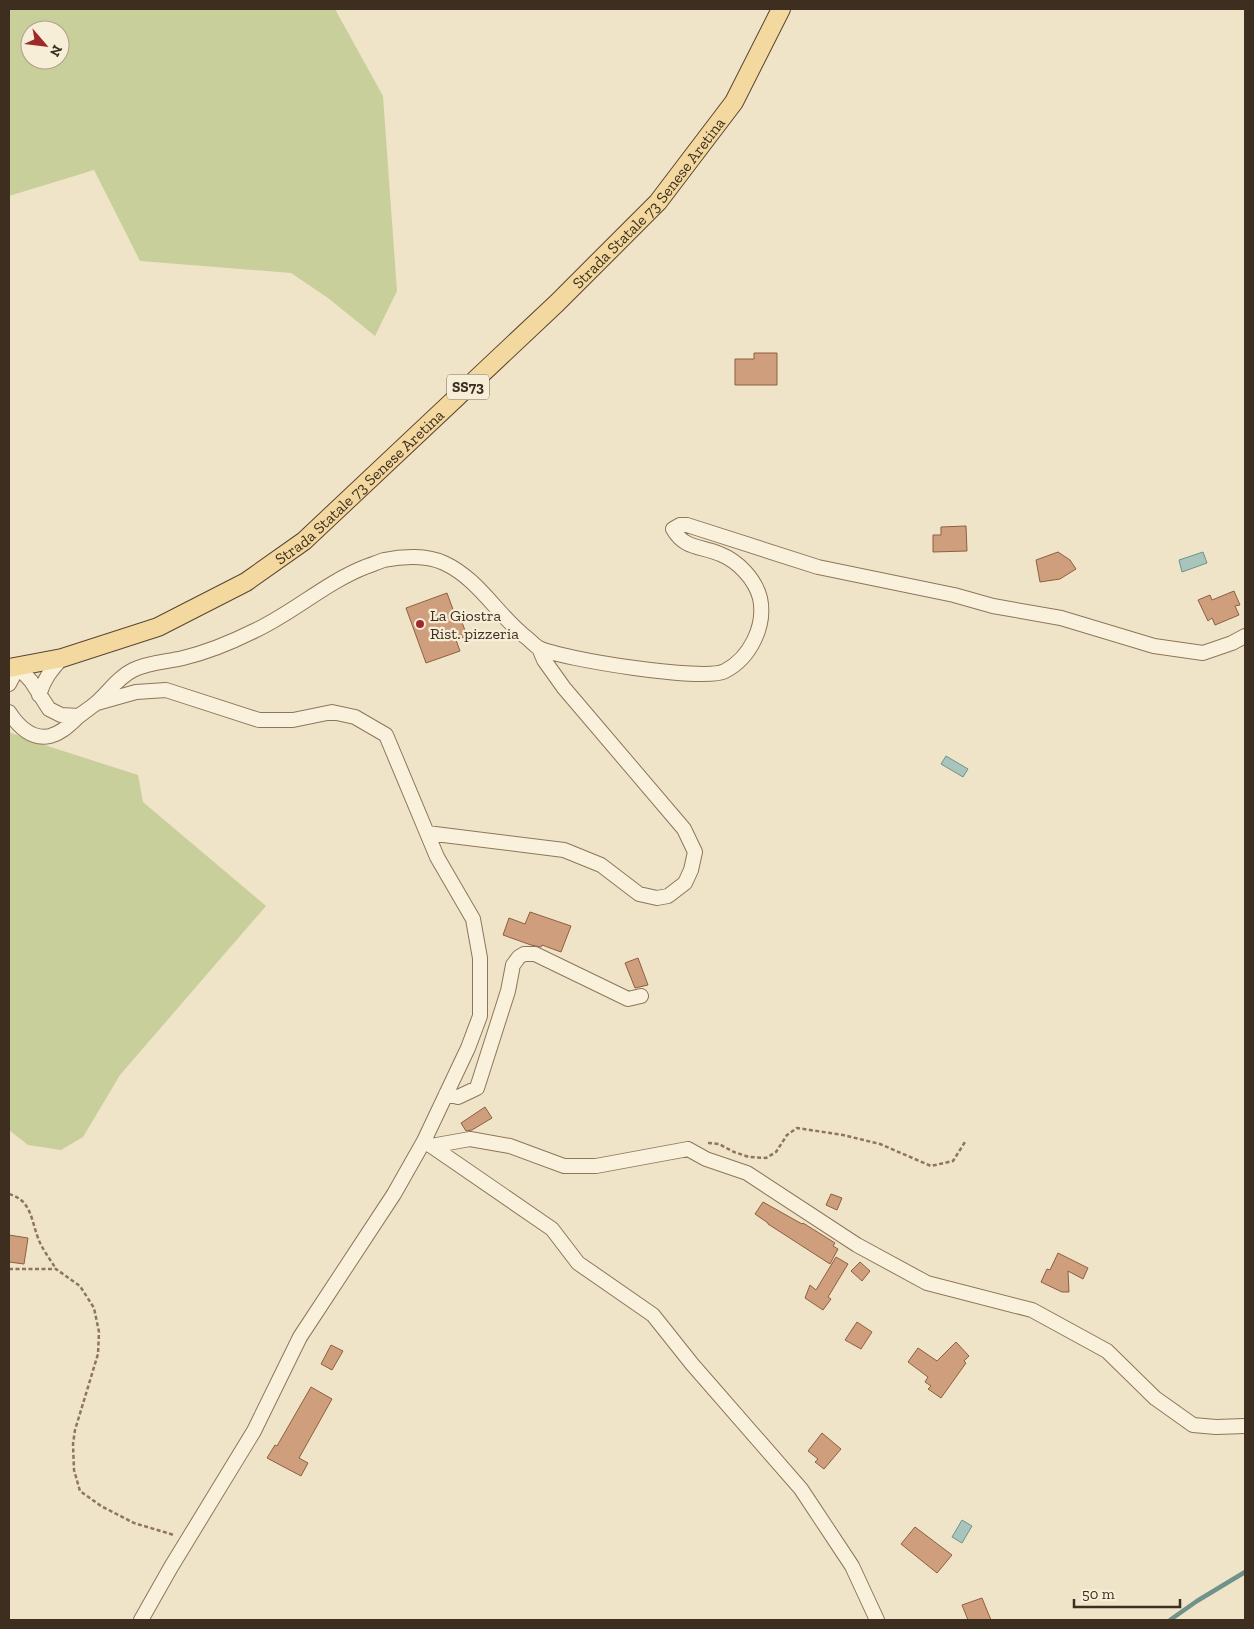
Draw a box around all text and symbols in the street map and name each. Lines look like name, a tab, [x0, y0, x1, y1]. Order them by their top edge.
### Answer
north arrow	[20, 20, 70, 70]
text: N	[46, 42, 66, 60]
street label: Strada Statale 73 Senese Aretina	[568, 113, 729, 292]
road number: SS73	[447, 374, 489, 400]
street label: Strada Statale 73 Senese Aretina	[271, 405, 448, 569]
place label: La Giostra Rist. pizzeria	[430, 606, 519, 643]
marker: La Giostra Rist. pizzeria	[414, 618, 426, 630]
scale bar	[1074, 1576, 1180, 1608]
text: 50 m	[1082, 1585, 1115, 1603]

